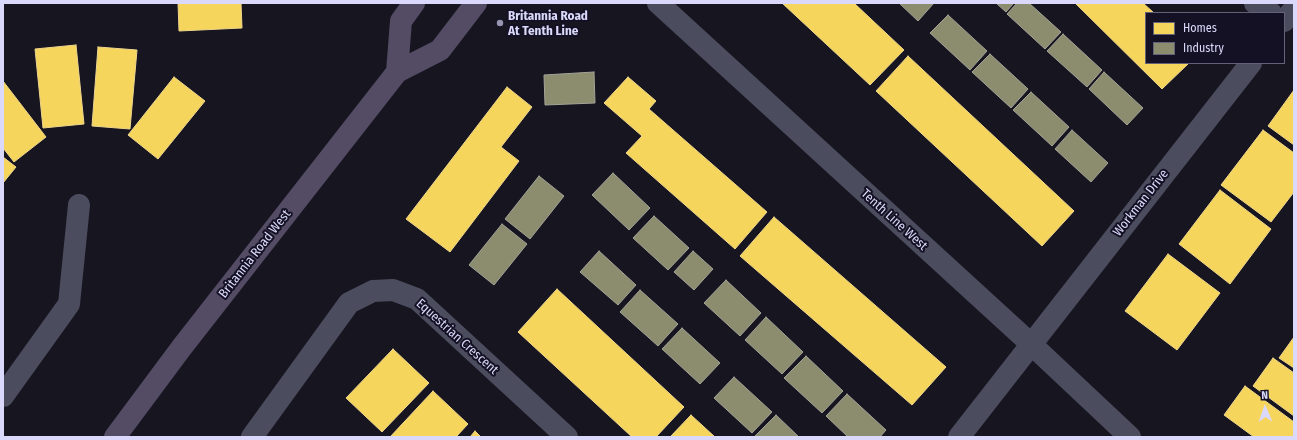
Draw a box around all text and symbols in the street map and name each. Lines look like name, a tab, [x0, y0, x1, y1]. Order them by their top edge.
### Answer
place label: Britannia Road At Tenth Line	[508, 8, 588, 39]
legend	[1145, 12, 1285, 64]
marker: Britannia Road At Tenth Line	[495, 18, 505, 28]
text: Homes	[1183, 21, 1217, 35]
text: Industry	[1183, 41, 1224, 55]
street label: Workman Drive	[1110, 166, 1172, 240]
street label: Tenth Line West	[858, 186, 930, 254]
street label: Britannia Road West	[216, 207, 294, 301]
street label: Equestrian Crescent	[413, 296, 501, 378]
north arrow	[1245, 388, 1285, 428]
text: N	[1261, 389, 1268, 402]

